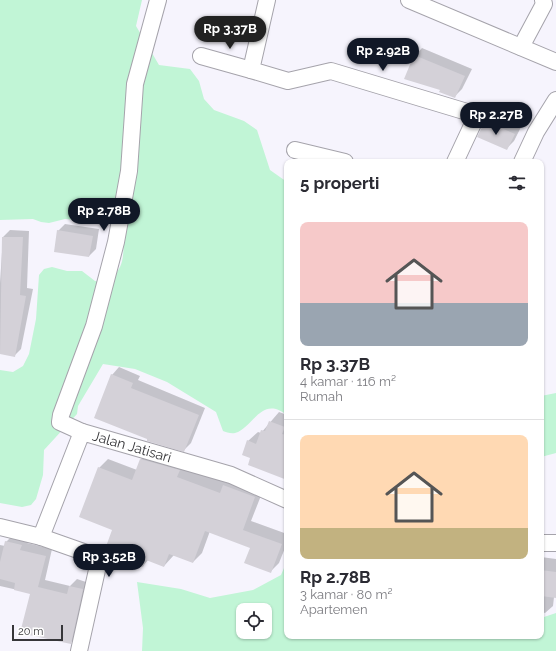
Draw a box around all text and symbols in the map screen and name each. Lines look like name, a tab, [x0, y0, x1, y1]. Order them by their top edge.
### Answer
pin: Rp 3.37B	[189, 16, 271, 50]
text: Rp 3.37B	[203, 21, 257, 36]
pin: Rp 2.92B	[342, 38, 424, 72]
text: Rp 2.92B	[356, 43, 410, 58]
pin: Rp 2.27B	[455, 102, 537, 136]
text: Rp 2.27B	[469, 107, 523, 122]
icon: filters	[506, 172, 528, 194]
text: 5 properti	[300, 173, 379, 193]
pin: Rp 2.78B	[63, 198, 145, 232]
text: Rp 2.78B	[77, 203, 131, 218]
icon: home	[378, 248, 450, 320]
text: Rp 3.37B	[300, 354, 370, 374]
text: 4 kamar · 116 m²	[300, 374, 396, 389]
text: Rumah	[300, 389, 343, 404]
street label: Jalan Jatisari	[91, 427, 173, 465]
icon: home	[378, 461, 450, 533]
pin: Rp 3.52B	[68, 544, 150, 578]
text: Rp 3.52B	[82, 549, 136, 564]
text: Rp 2.78B	[300, 567, 371, 587]
text: 3 kamar · 80 m²	[300, 587, 393, 602]
text: Apartemen	[300, 602, 368, 617]
map controls	[236, 603, 272, 639]
button: locate	[236, 603, 272, 639]
scale bar	[12, 623, 63, 642]
text: 20 m	[18, 625, 43, 638]

